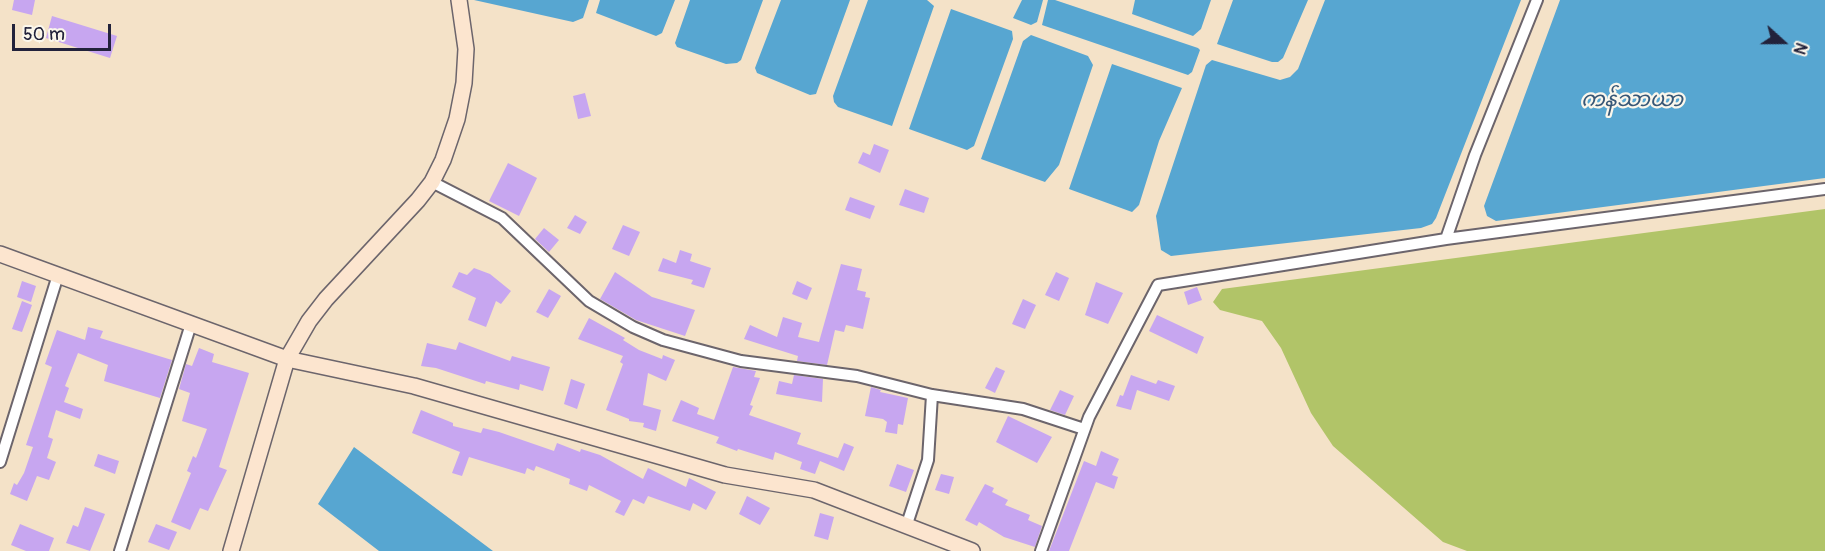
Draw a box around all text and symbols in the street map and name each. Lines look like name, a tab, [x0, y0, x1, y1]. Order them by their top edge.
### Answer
scale bar	[15, 12, 114, 50]
north arrow	[1753, 12, 1813, 72]
text: 50 m	[23, 23, 65, 46]
text: N	[1789, 40, 1811, 57]
water label: ကန်သာယာ	[1581, 88, 1683, 114]

